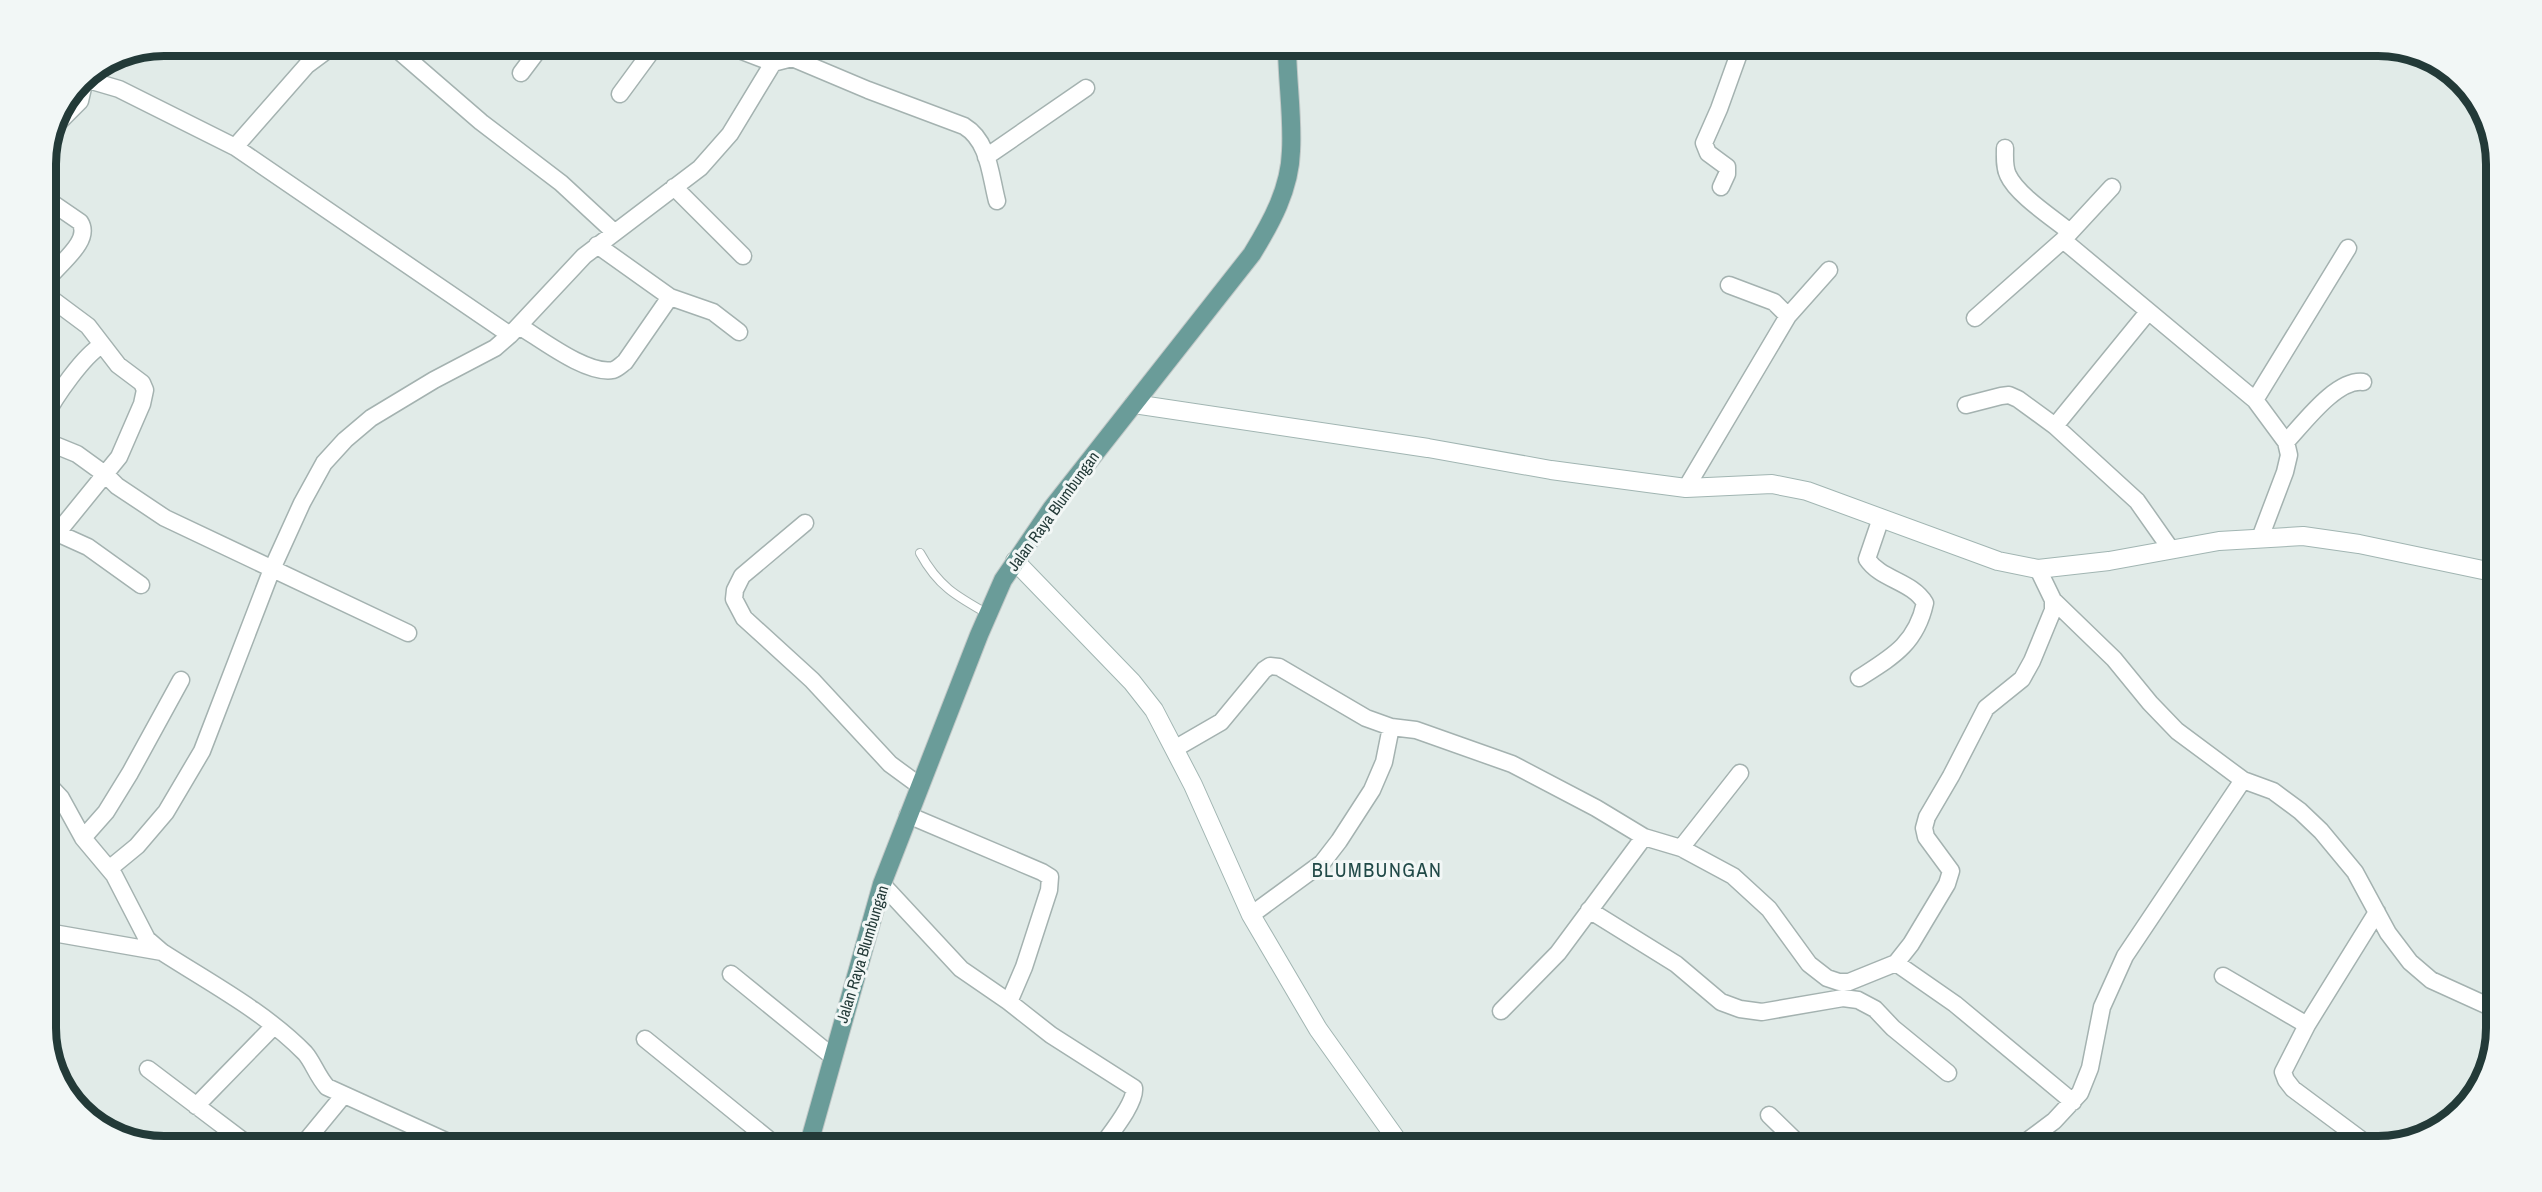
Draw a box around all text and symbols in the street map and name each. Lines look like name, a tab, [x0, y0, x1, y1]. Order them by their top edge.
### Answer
street label: Jalan Raya Blumbungan	[1002, 447, 1104, 575]
district label: BLUMBUNGAN	[1312, 856, 1442, 883]
street label: Jalan Raya Blumbungan	[831, 882, 893, 1026]

